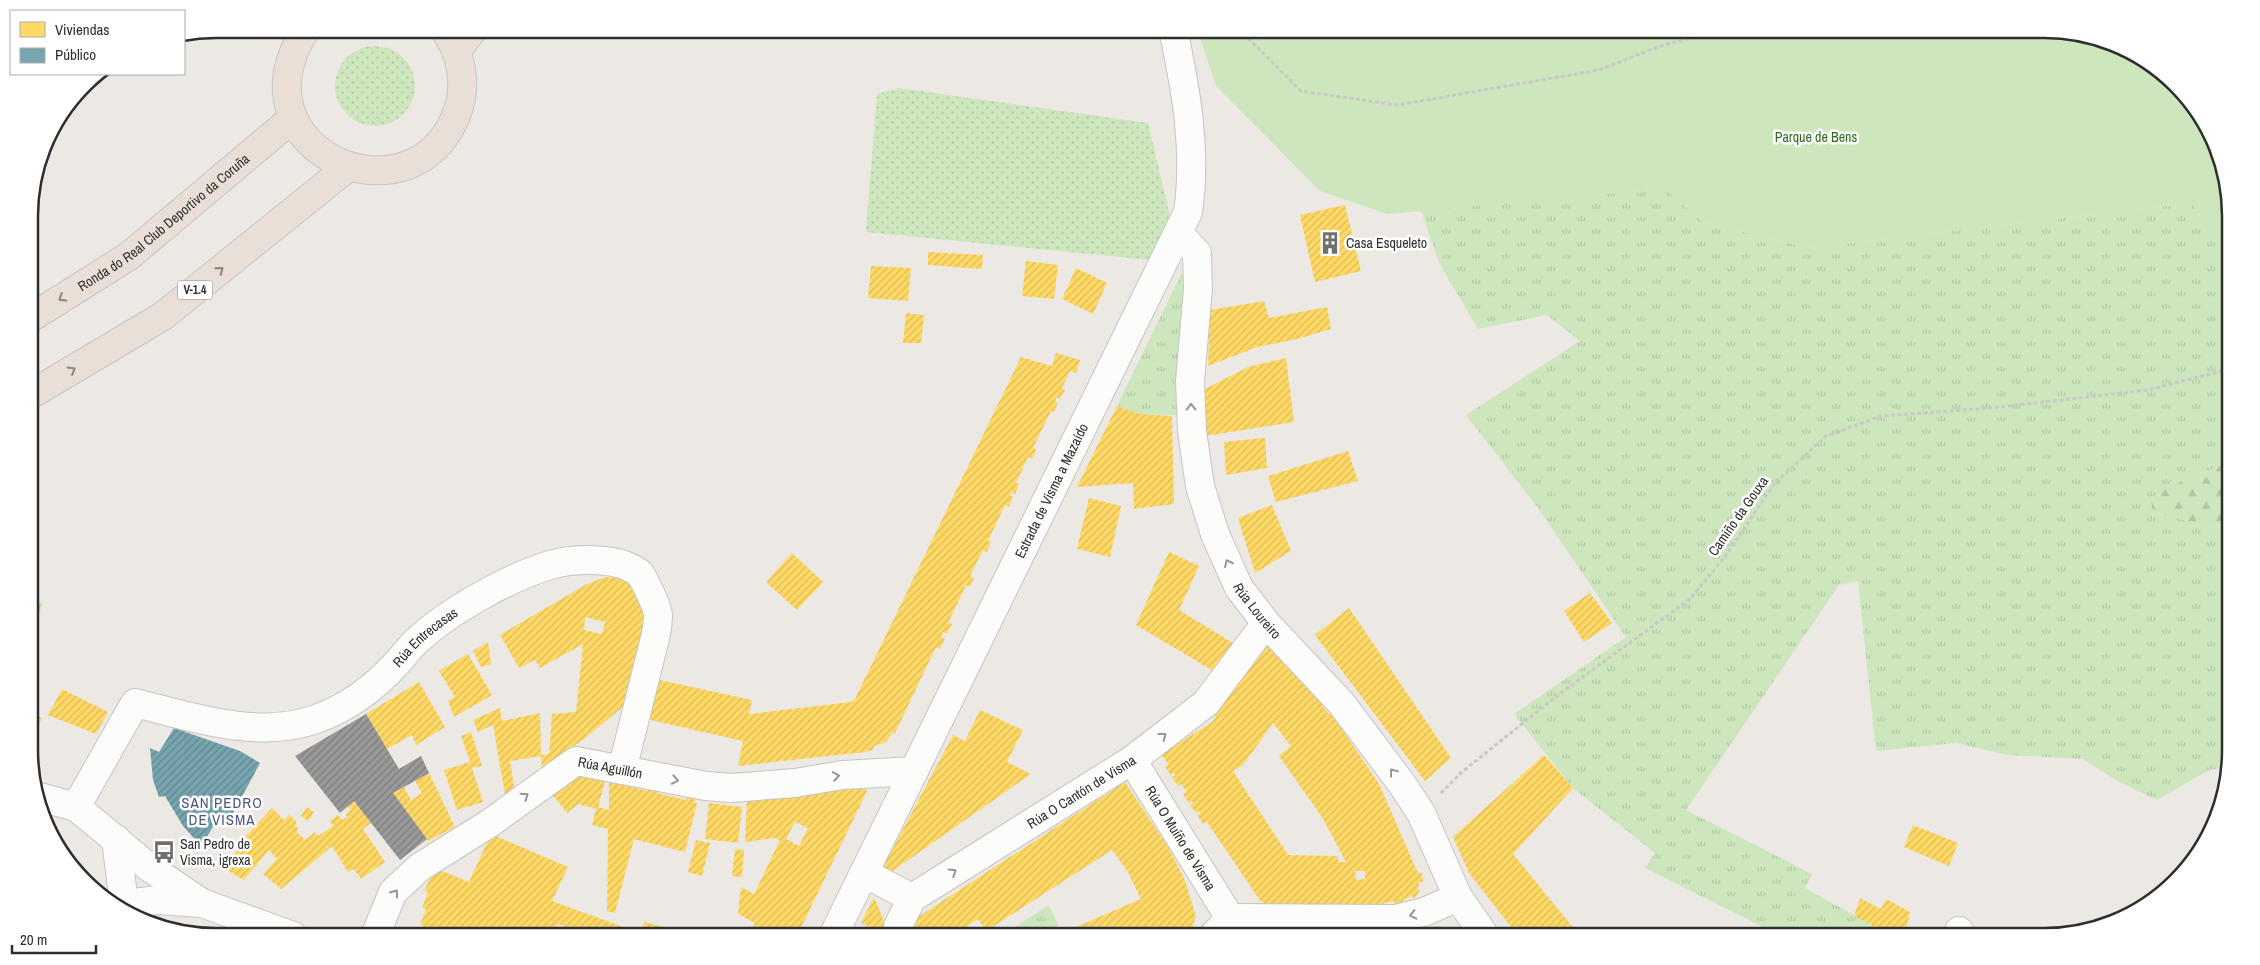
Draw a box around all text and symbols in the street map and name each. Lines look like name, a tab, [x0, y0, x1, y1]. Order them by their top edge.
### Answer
legend	[10, 10, 185, 75]
text: Viviendas	[55, 19, 110, 40]
text: Público	[55, 44, 96, 65]
park label: Parque de Bens	[1775, 128, 1857, 146]
street label: Ronda do Real Club Deportivo da Coruña	[74, 149, 254, 295]
building icon: Casa Esqueleto	[1317, 230, 1343, 256]
place label: Casa Esqueleto	[1346, 234, 1427, 252]
one-way arrow	[215, 266, 224, 275]
road number: V-1.4	[178, 280, 212, 300]
one-way arrow	[58, 292, 67, 301]
one-way arrow	[66, 367, 75, 377]
one-way arrow	[1186, 402, 1196, 410]
street label: Estrada de Visma a Mazaído	[1011, 420, 1092, 561]
street label: Camiño da Gouxa	[1704, 472, 1772, 559]
one-way arrow	[1225, 560, 1235, 569]
street label: Rúa Loureiro	[1229, 580, 1285, 643]
street label: Rúa Entrecasas	[389, 603, 461, 671]
one-way arrow	[1157, 733, 1166, 742]
street label: Rúa O Cantón de Visma	[1024, 751, 1140, 833]
street label: Rúa Aguillón	[577, 753, 644, 783]
one-way arrow	[1390, 769, 1399, 778]
one-way arrow	[832, 771, 840, 781]
one-way arrow	[670, 774, 679, 785]
street label: Rúa O Muíño de Visma	[1141, 782, 1220, 894]
district label: SAN PEDRO DE VISMA	[181, 792, 263, 830]
one-way arrow	[519, 793, 529, 802]
place label: San Pedro de Visma, igrexa	[180, 835, 251, 869]
bus stop icon: San Pedro de Visma, igrexa	[151, 839, 177, 865]
one-way arrow	[947, 869, 957, 878]
one-way arrow	[390, 889, 399, 898]
one-way arrow	[1408, 909, 1417, 920]
scale bar	[12, 922, 96, 954]
text: 20 m	[20, 929, 47, 950]

